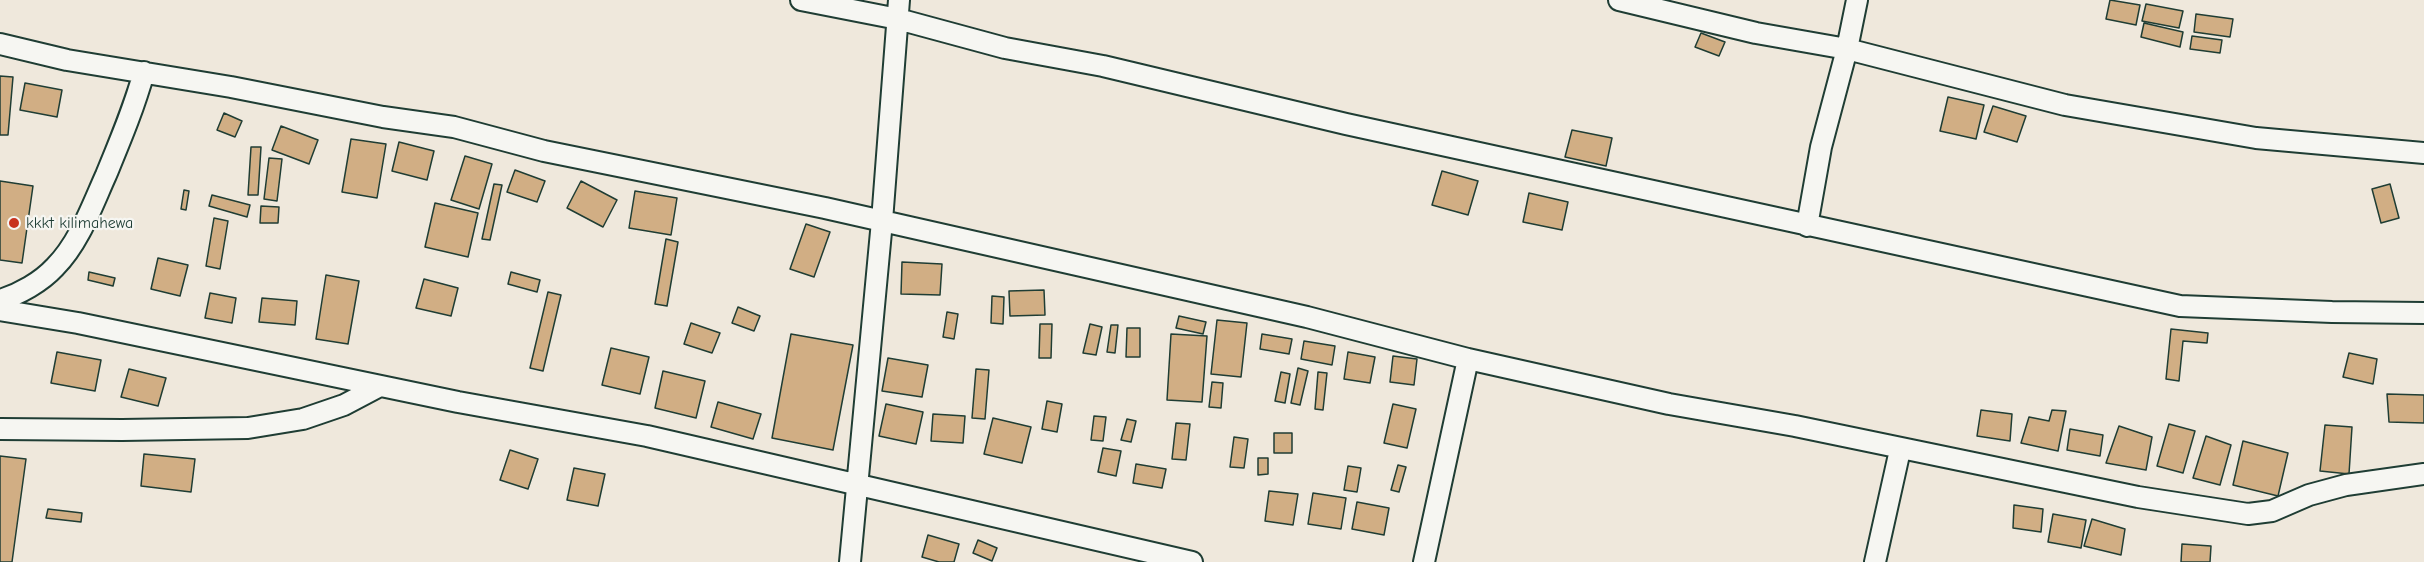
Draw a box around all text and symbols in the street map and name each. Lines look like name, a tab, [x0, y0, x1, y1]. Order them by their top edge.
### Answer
place label: kkkt kilimahewa	[26, 213, 133, 233]
marker: kkkt kilimahewa	[7, 216, 21, 230]

